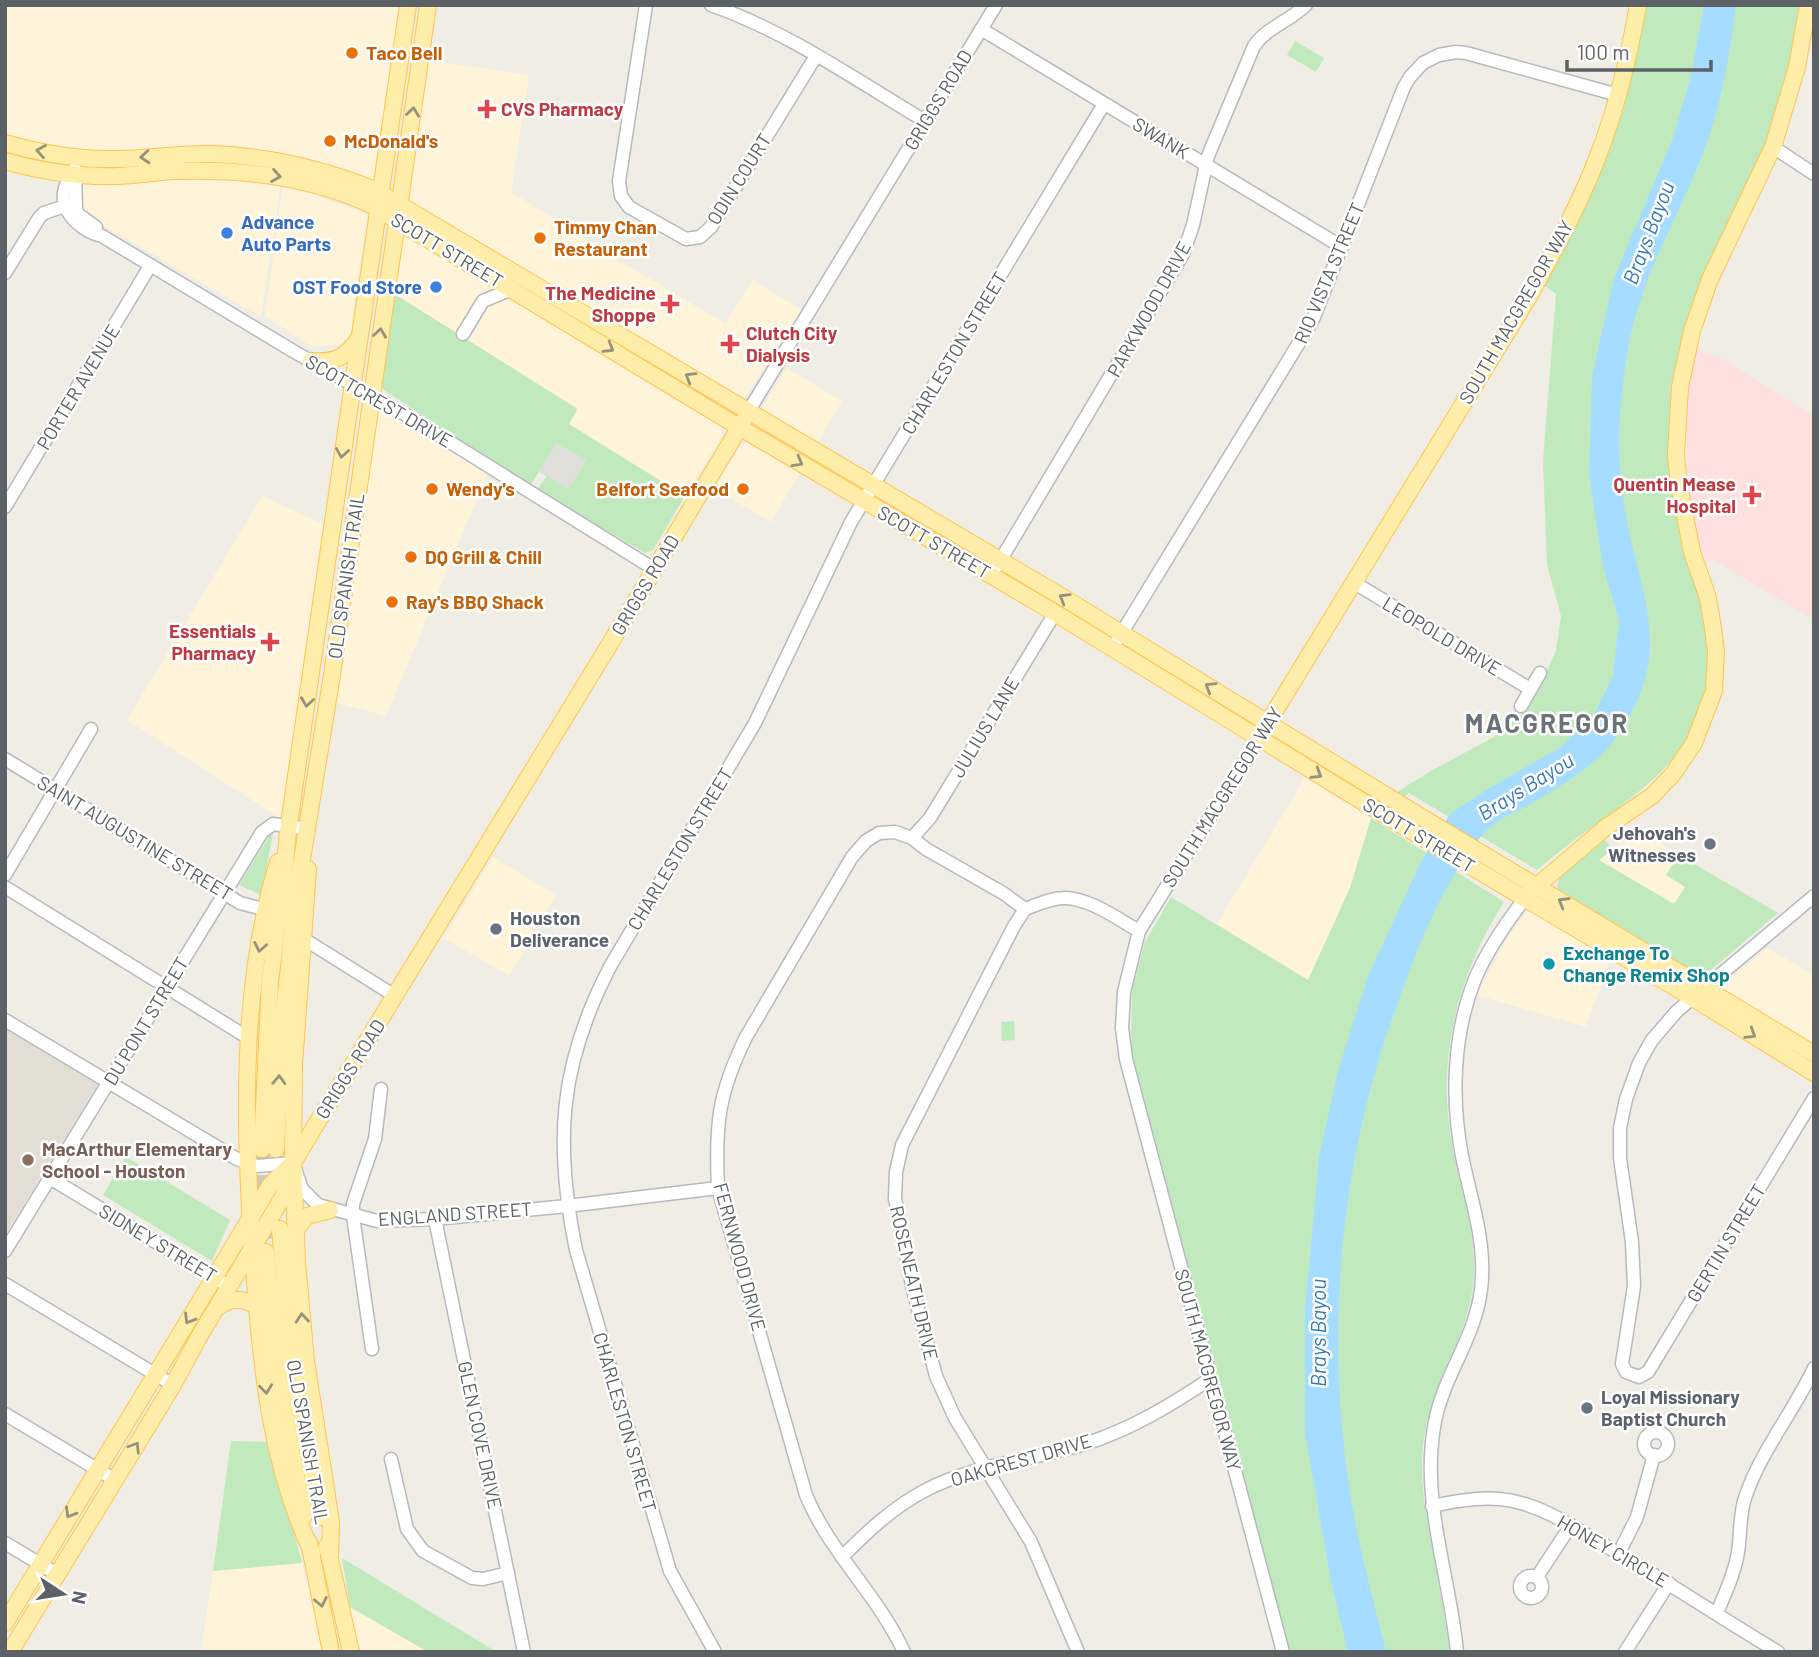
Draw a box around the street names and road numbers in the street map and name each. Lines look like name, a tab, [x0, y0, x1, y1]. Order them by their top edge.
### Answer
street label: GRIGGS ROAD	[899, 45, 977, 154]
street label: SWANK	[1129, 112, 1194, 164]
street label: ODIN COURT	[701, 129, 776, 229]
street label: RIO VISTA STREET	[1288, 199, 1369, 347]
street label: SCOTT STREET	[387, 207, 507, 292]
street label: SOUTH MACGREGOR WAY	[1454, 216, 1578, 408]
street label: PARKWOOD DRIVE	[1102, 237, 1195, 381]
street label: CHARLESTON STREET	[896, 267, 1011, 438]
street label: PORTER AVENUE	[31, 320, 124, 454]
street label: SCOTTCREST DRIVE	[302, 349, 457, 452]
street label: OLD SPANISH TRAIL	[322, 491, 369, 660]
street label: SCOTT STREET	[874, 500, 995, 583]
street label: GRIGGS ROAD	[606, 530, 684, 639]
street label: LEOPOLD DRIVE	[1379, 591, 1506, 680]
street label: JULIUS LANE	[946, 672, 1024, 781]
street label: SOUTH MACGREGOR WAY	[1157, 702, 1287, 891]
street label: CHARLESTON STREET	[622, 763, 737, 934]
street label: SAINT AUGUSTINE STREET	[33, 770, 237, 905]
street label: SCOTT STREET	[1359, 792, 1479, 877]
street label: DU PONT STREET	[98, 953, 193, 1089]
street label: GRIGGS ROAD	[310, 1015, 389, 1123]
street label: GERTIN STREET	[1681, 1179, 1770, 1306]
street label: FERNWOOD DRIVE	[710, 1180, 771, 1334]
street label: ENGLAND STREET	[377, 1197, 533, 1230]
street label: SIDNEY STREET	[95, 1198, 221, 1287]
street label: ROSENEATH DRIVE	[885, 1203, 943, 1363]
street label: SOUTH MACGREGOR WAY	[1170, 1266, 1247, 1474]
street label: CHARLESTON STREET	[589, 1330, 662, 1514]
street label: OLD SPANISH TRAIL	[283, 1358, 334, 1526]
street label: GLEN COVE DRIVE	[454, 1359, 507, 1511]
street label: OAKCREST DRIVE	[948, 1428, 1094, 1491]
street label: HONEY CIRCLE	[1553, 1509, 1673, 1592]

